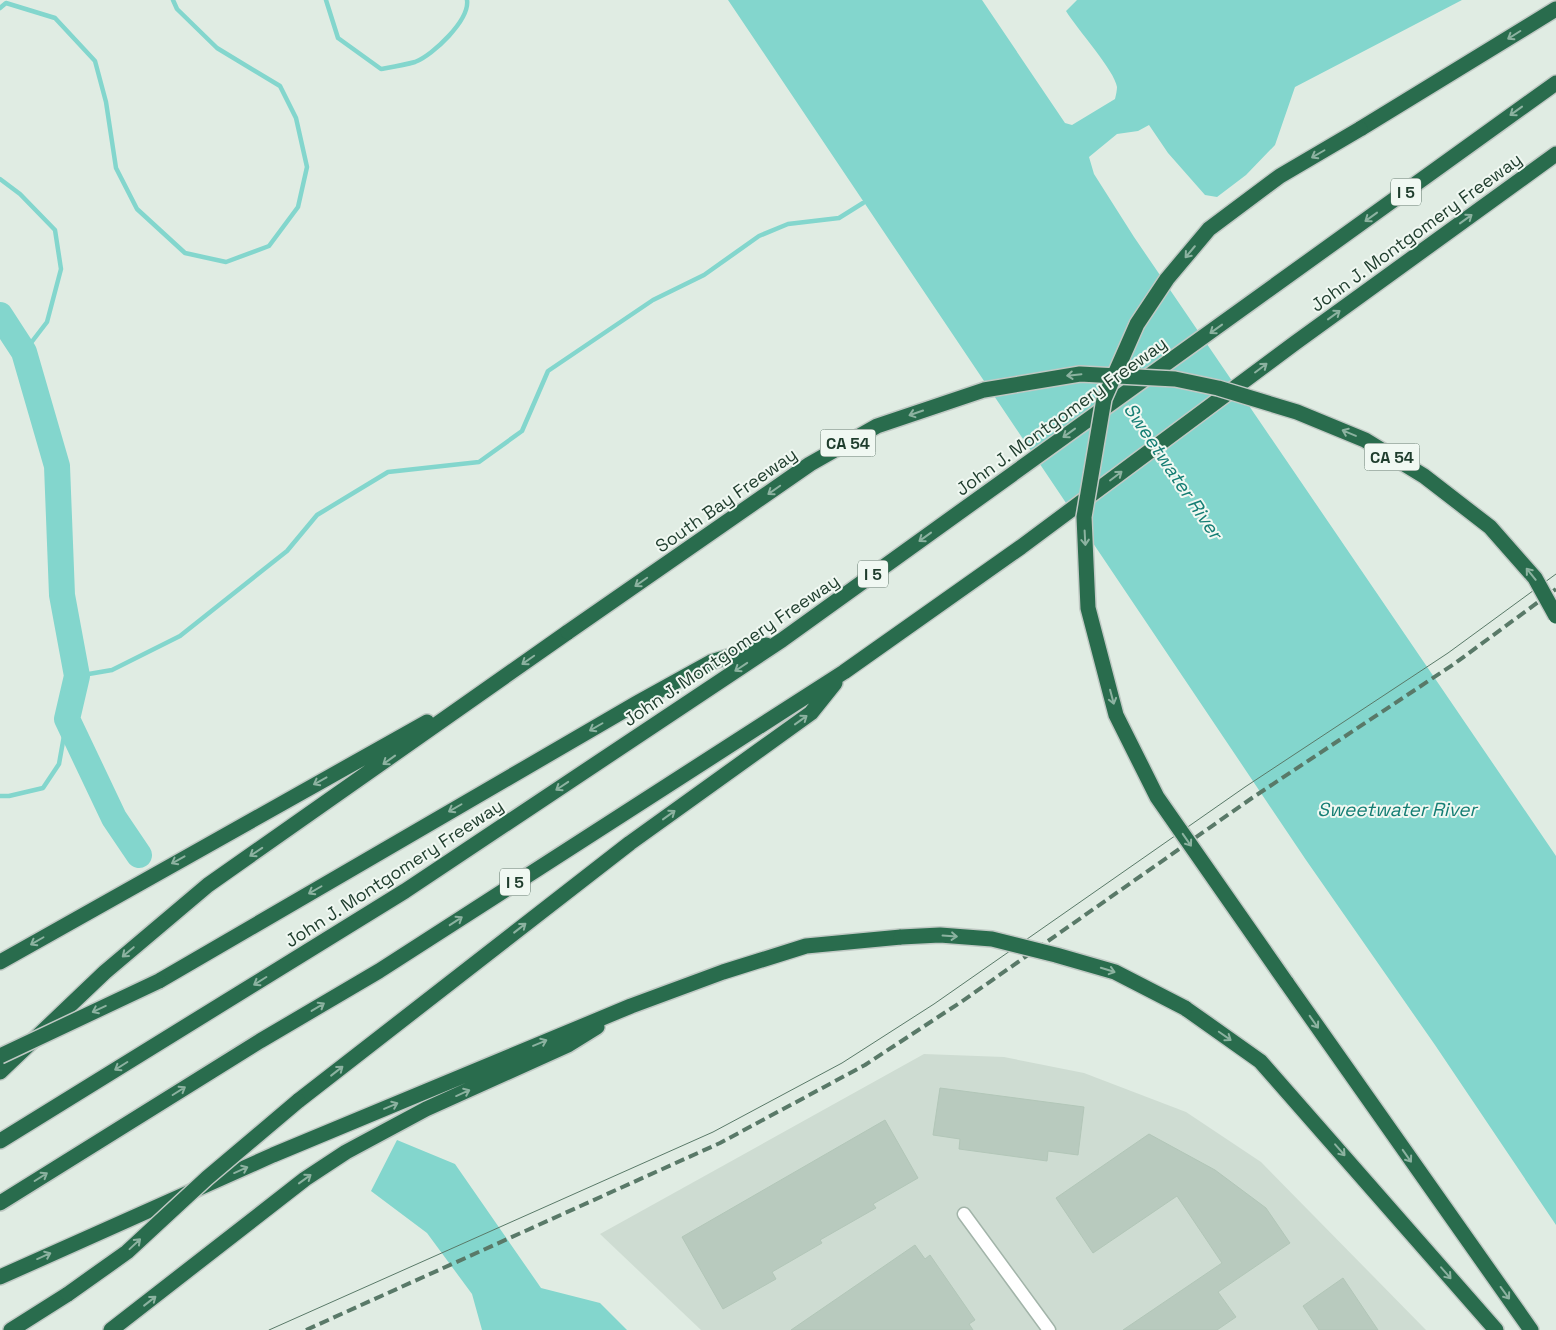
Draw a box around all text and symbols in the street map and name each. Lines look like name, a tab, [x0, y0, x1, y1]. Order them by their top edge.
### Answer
one-way arrow	[1508, 30, 1522, 40]
one-way arrow	[1510, 106, 1524, 117]
street label: John J. Montgomery Freeway	[1306, 148, 1526, 316]
one-way arrow	[1312, 149, 1326, 159]
road number: I 5	[1391, 178, 1421, 206]
one-way arrow	[1364, 212, 1378, 222]
one-way arrow	[1459, 214, 1473, 224]
one-way arrow	[1185, 245, 1196, 258]
one-way arrow	[1327, 309, 1340, 320]
one-way arrow	[1209, 324, 1223, 334]
street label: John J. Montgomery Freeway	[951, 332, 1171, 500]
one-way arrow	[1254, 363, 1267, 374]
one-way arrow	[1066, 371, 1082, 380]
water label: Sweetwater River	[1118, 398, 1229, 546]
one-way arrow	[909, 409, 925, 418]
one-way arrow	[1062, 428, 1076, 438]
one-way arrow	[1341, 428, 1356, 437]
road number: CA 54	[820, 429, 876, 456]
street label: South Bay Freeway	[651, 443, 801, 557]
road number: CA 54	[1364, 444, 1420, 471]
one-way arrow	[1109, 471, 1123, 481]
one-way arrow	[767, 485, 781, 495]
one-way arrow	[1080, 529, 1089, 545]
one-way arrow	[918, 532, 932, 542]
road number: I 5	[858, 560, 888, 588]
one-way arrow	[1525, 568, 1536, 581]
street label: John J. Montgomery Freeway	[619, 569, 843, 731]
one-way arrow	[634, 577, 648, 587]
one-way arrow	[521, 655, 535, 665]
one-way arrow	[735, 662, 749, 672]
one-way arrow	[1107, 689, 1117, 705]
one-way arrow	[794, 715, 808, 725]
one-way arrow	[589, 722, 603, 732]
one-way arrow	[382, 755, 396, 765]
one-way arrow	[314, 777, 328, 787]
one-way arrow	[556, 781, 570, 791]
street label: John J. Montgomery Freeway	[281, 794, 507, 952]
water label: Sweetwater River	[1317, 797, 1479, 822]
one-way arrow	[448, 803, 463, 813]
one-way arrow	[662, 810, 676, 820]
one-way arrow	[1182, 833, 1192, 847]
one-way arrow	[249, 847, 263, 858]
one-way arrow	[172, 856, 186, 866]
road number: I 5	[500, 869, 530, 896]
one-way arrow	[307, 885, 322, 895]
one-way arrow	[449, 916, 463, 926]
one-way arrow	[513, 922, 526, 933]
one-way arrow	[942, 931, 958, 940]
one-way arrow	[30, 936, 45, 946]
one-way arrow	[122, 947, 135, 958]
one-way arrow	[1100, 966, 1116, 976]
one-way arrow	[253, 976, 267, 986]
one-way arrow	[310, 1001, 325, 1011]
one-way arrow	[92, 1005, 107, 1015]
one-way arrow	[1309, 1015, 1319, 1029]
one-way arrow	[1218, 1031, 1232, 1041]
one-way arrow	[532, 1037, 547, 1047]
one-way arrow	[115, 1062, 129, 1072]
one-way arrow	[330, 1066, 344, 1076]
one-way arrow	[172, 1086, 186, 1096]
one-way arrow	[455, 1087, 470, 1097]
one-way arrow	[382, 1101, 398, 1110]
one-way arrow	[1334, 1144, 1345, 1157]
one-way arrow	[1402, 1148, 1412, 1162]
one-way arrow	[233, 1164, 248, 1174]
one-way arrow	[34, 1172, 48, 1182]
one-way arrow	[298, 1174, 312, 1184]
one-way arrow	[129, 1238, 142, 1250]
one-way arrow	[36, 1251, 51, 1261]
one-way arrow	[1440, 1266, 1451, 1279]
one-way arrow	[1500, 1286, 1510, 1300]
one-way arrow	[143, 1295, 156, 1306]

